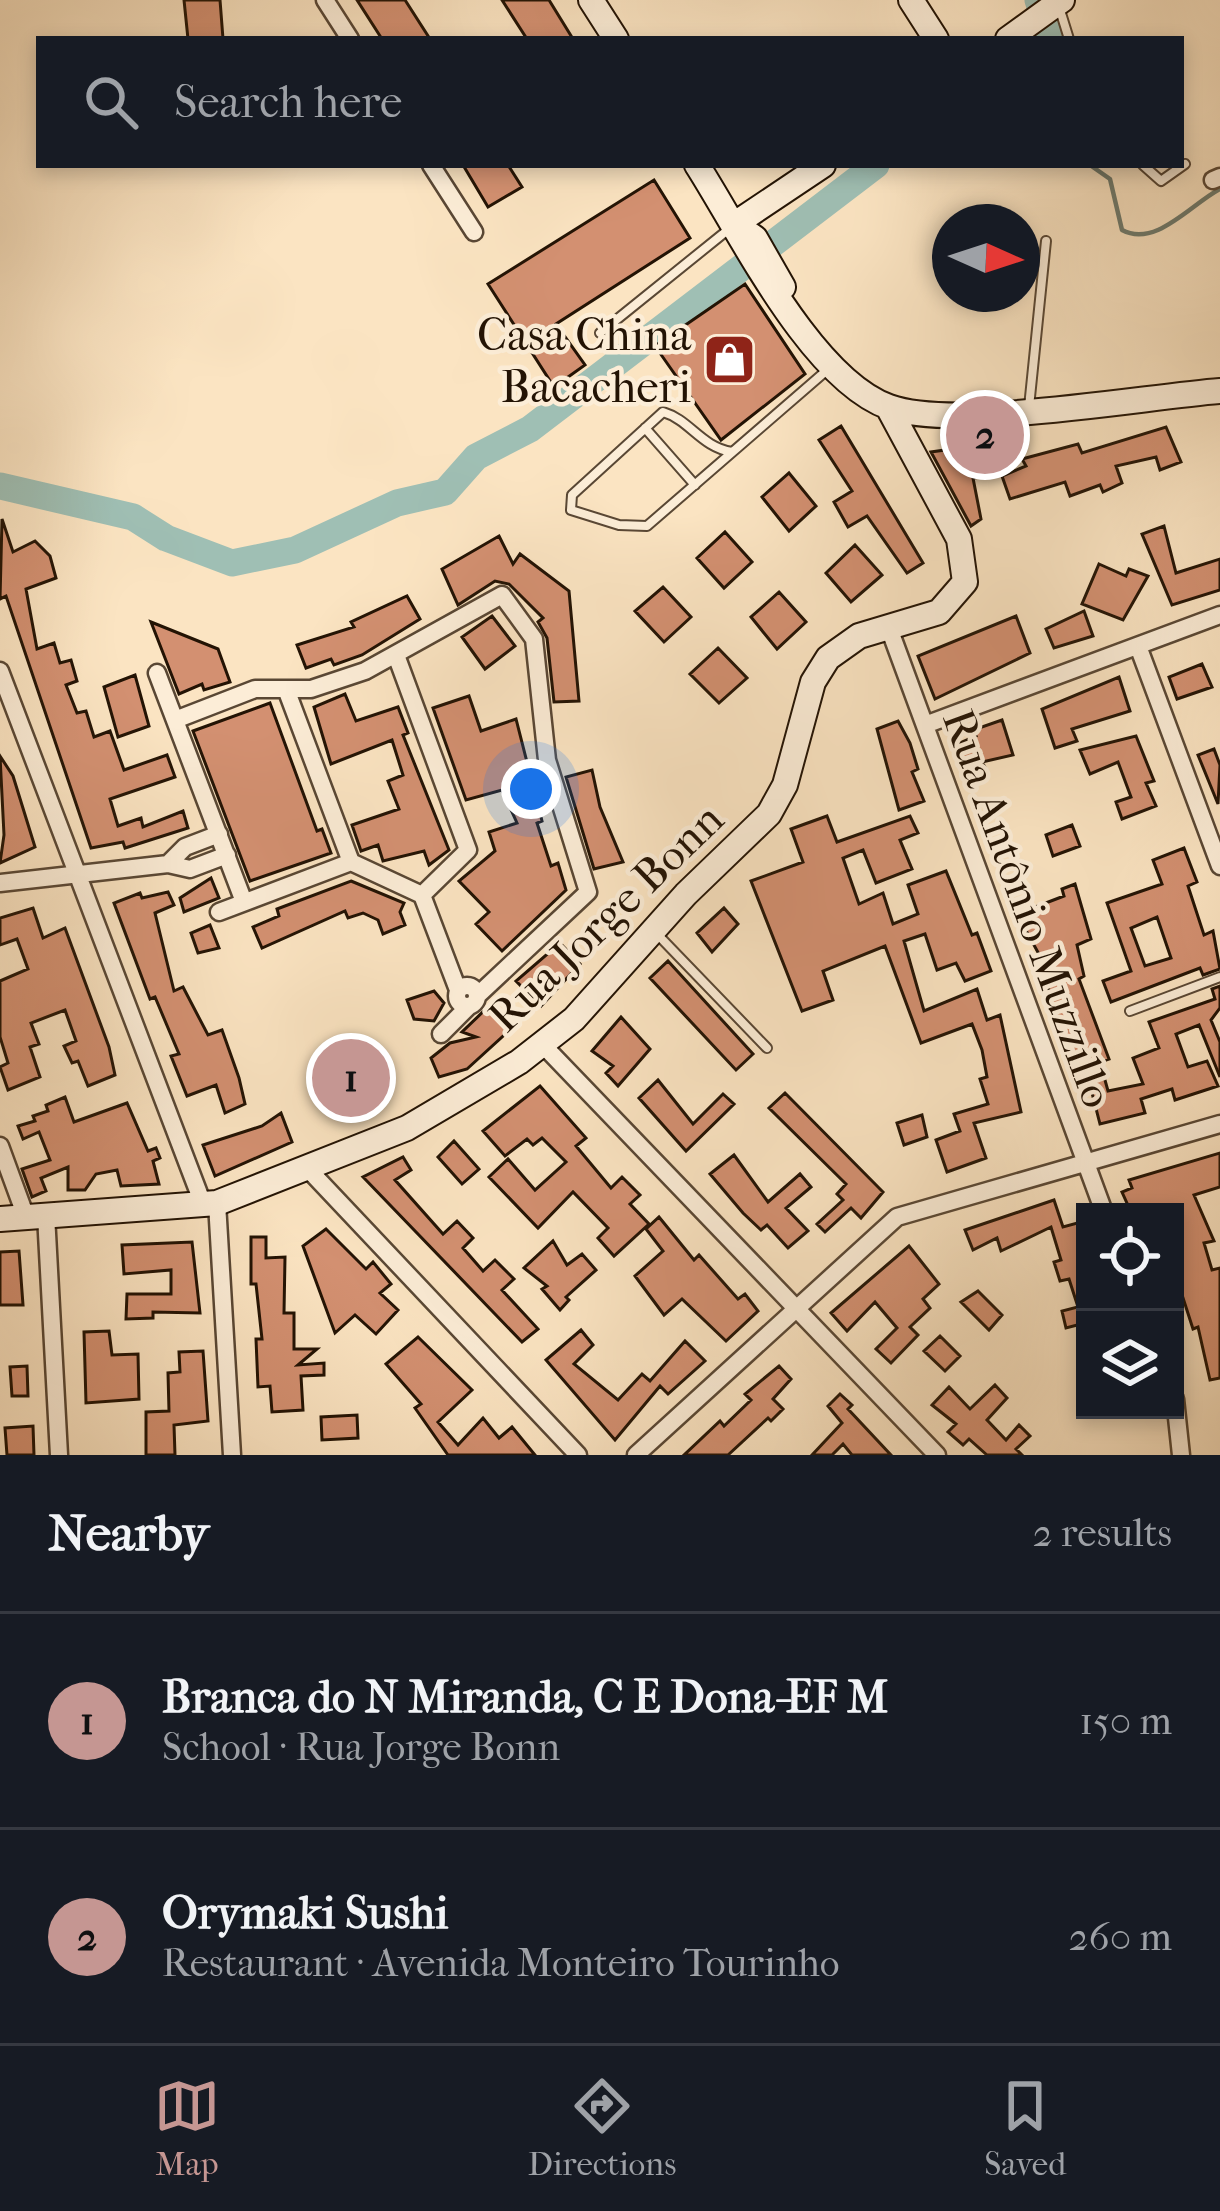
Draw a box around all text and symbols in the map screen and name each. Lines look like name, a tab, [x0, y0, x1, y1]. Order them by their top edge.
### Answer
search box	[36, 36, 1184, 168]
icon: search	[78, 69, 144, 135]
text: Search here	[174, 76, 402, 129]
north arrow	[932, 204, 1040, 312]
place label: Casa China Bacacheri	[477, 309, 692, 414]
shop icon: Casa China Bacacheri	[702, 332, 758, 388]
pin: 2	[946, 390, 1024, 480]
street label: Rua Antônio Muzzillo	[931, 702, 1124, 1115]
your location	[501, 759, 561, 819]
street label: Rua Jorge Bonn	[478, 793, 734, 1043]
pin: 1	[312, 1033, 390, 1123]
map controls	[1076, 1203, 1184, 1419]
button: locate	[1076, 1203, 1184, 1311]
button: layers	[1076, 1311, 1184, 1419]
text: Nearby	[48, 1503, 209, 1563]
text: 2 results	[1033, 1510, 1172, 1556]
text: Branca do N Miranda, C E Dona-EF M	[162, 1671, 888, 1724]
text: 1	[80, 1698, 94, 1744]
text: 150 m	[1079, 1698, 1172, 1744]
text: School · Rua Jorge Bonn	[162, 1724, 560, 1770]
text: Orymaki Sushi	[162, 1887, 448, 1940]
text: 2	[77, 1914, 97, 1960]
text: 260 m	[1069, 1914, 1172, 1960]
text: Restaurant · Avenida Monteiro Tourinho	[162, 1940, 840, 1986]
tab: Map	[154, 2073, 220, 2184]
tab: Directions	[528, 2073, 676, 2184]
tab: Saved	[984, 2073, 1066, 2184]

